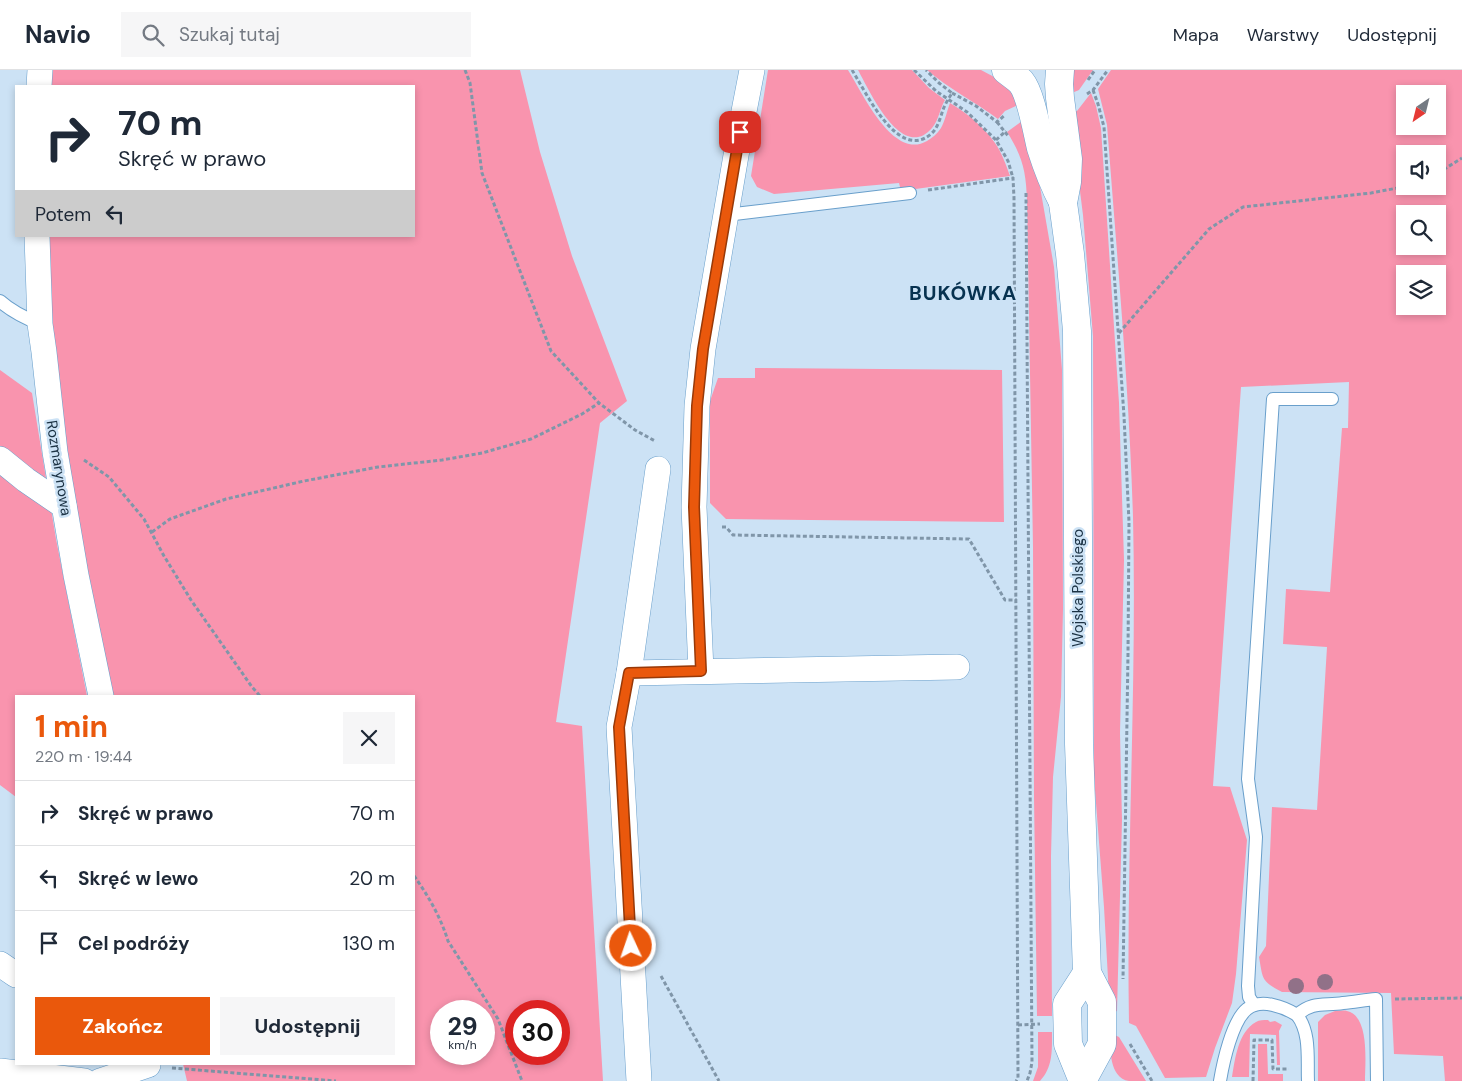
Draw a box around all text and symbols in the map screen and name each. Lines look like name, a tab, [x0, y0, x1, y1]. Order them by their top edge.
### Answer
search box	[121, 12, 471, 57]
text: Navio	[25, 19, 91, 50]
icon: search	[139, 21, 167, 49]
text: Szukaj tutaj	[179, 22, 280, 47]
text: Mapa	[1173, 23, 1219, 47]
text: Warstwy	[1247, 23, 1319, 47]
text: Udostępnij	[1347, 23, 1437, 47]
north arrow	[1396, 85, 1446, 135]
map controls	[1396, 85, 1446, 315]
text: 70 m	[118, 100, 202, 146]
icon: right	[35, 105, 100, 170]
pin	[719, 111, 761, 153]
icon: arrive	[726, 118, 754, 146]
text: Skręć w prawo	[118, 144, 266, 173]
button: sound	[1396, 145, 1446, 195]
icon: left	[101, 200, 129, 228]
text: Potem	[35, 202, 91, 227]
button: search	[1396, 205, 1446, 255]
button: layers	[1396, 265, 1446, 315]
district label: BUKÓWKA	[909, 280, 1017, 306]
street label: Rozmarynowa	[42, 419, 76, 517]
street label: Wojska Polskiego	[1068, 529, 1088, 647]
text: 1 min	[35, 707, 108, 746]
button: close	[343, 712, 395, 764]
text: 220 m · 19:44	[35, 746, 132, 767]
icon: right	[35, 799, 63, 827]
text: Skręć w prawo	[78, 801, 214, 826]
text: 70 m	[350, 801, 395, 826]
icon: left	[35, 864, 63, 892]
text: Skręć w lewo	[78, 866, 199, 891]
text: 20 m	[349, 866, 395, 891]
position arrow	[604, 919, 656, 971]
icon: arrive	[35, 929, 63, 957]
text: Cel podróży	[78, 931, 189, 956]
text: 130 m	[343, 931, 395, 956]
button: Zakończ	[35, 997, 210, 1055]
button: Udostępnij	[220, 997, 395, 1055]
speed limit sign: 30	[505, 1000, 570, 1065]
text: 29	[447, 1010, 478, 1043]
text: km/h	[448, 1037, 477, 1053]

